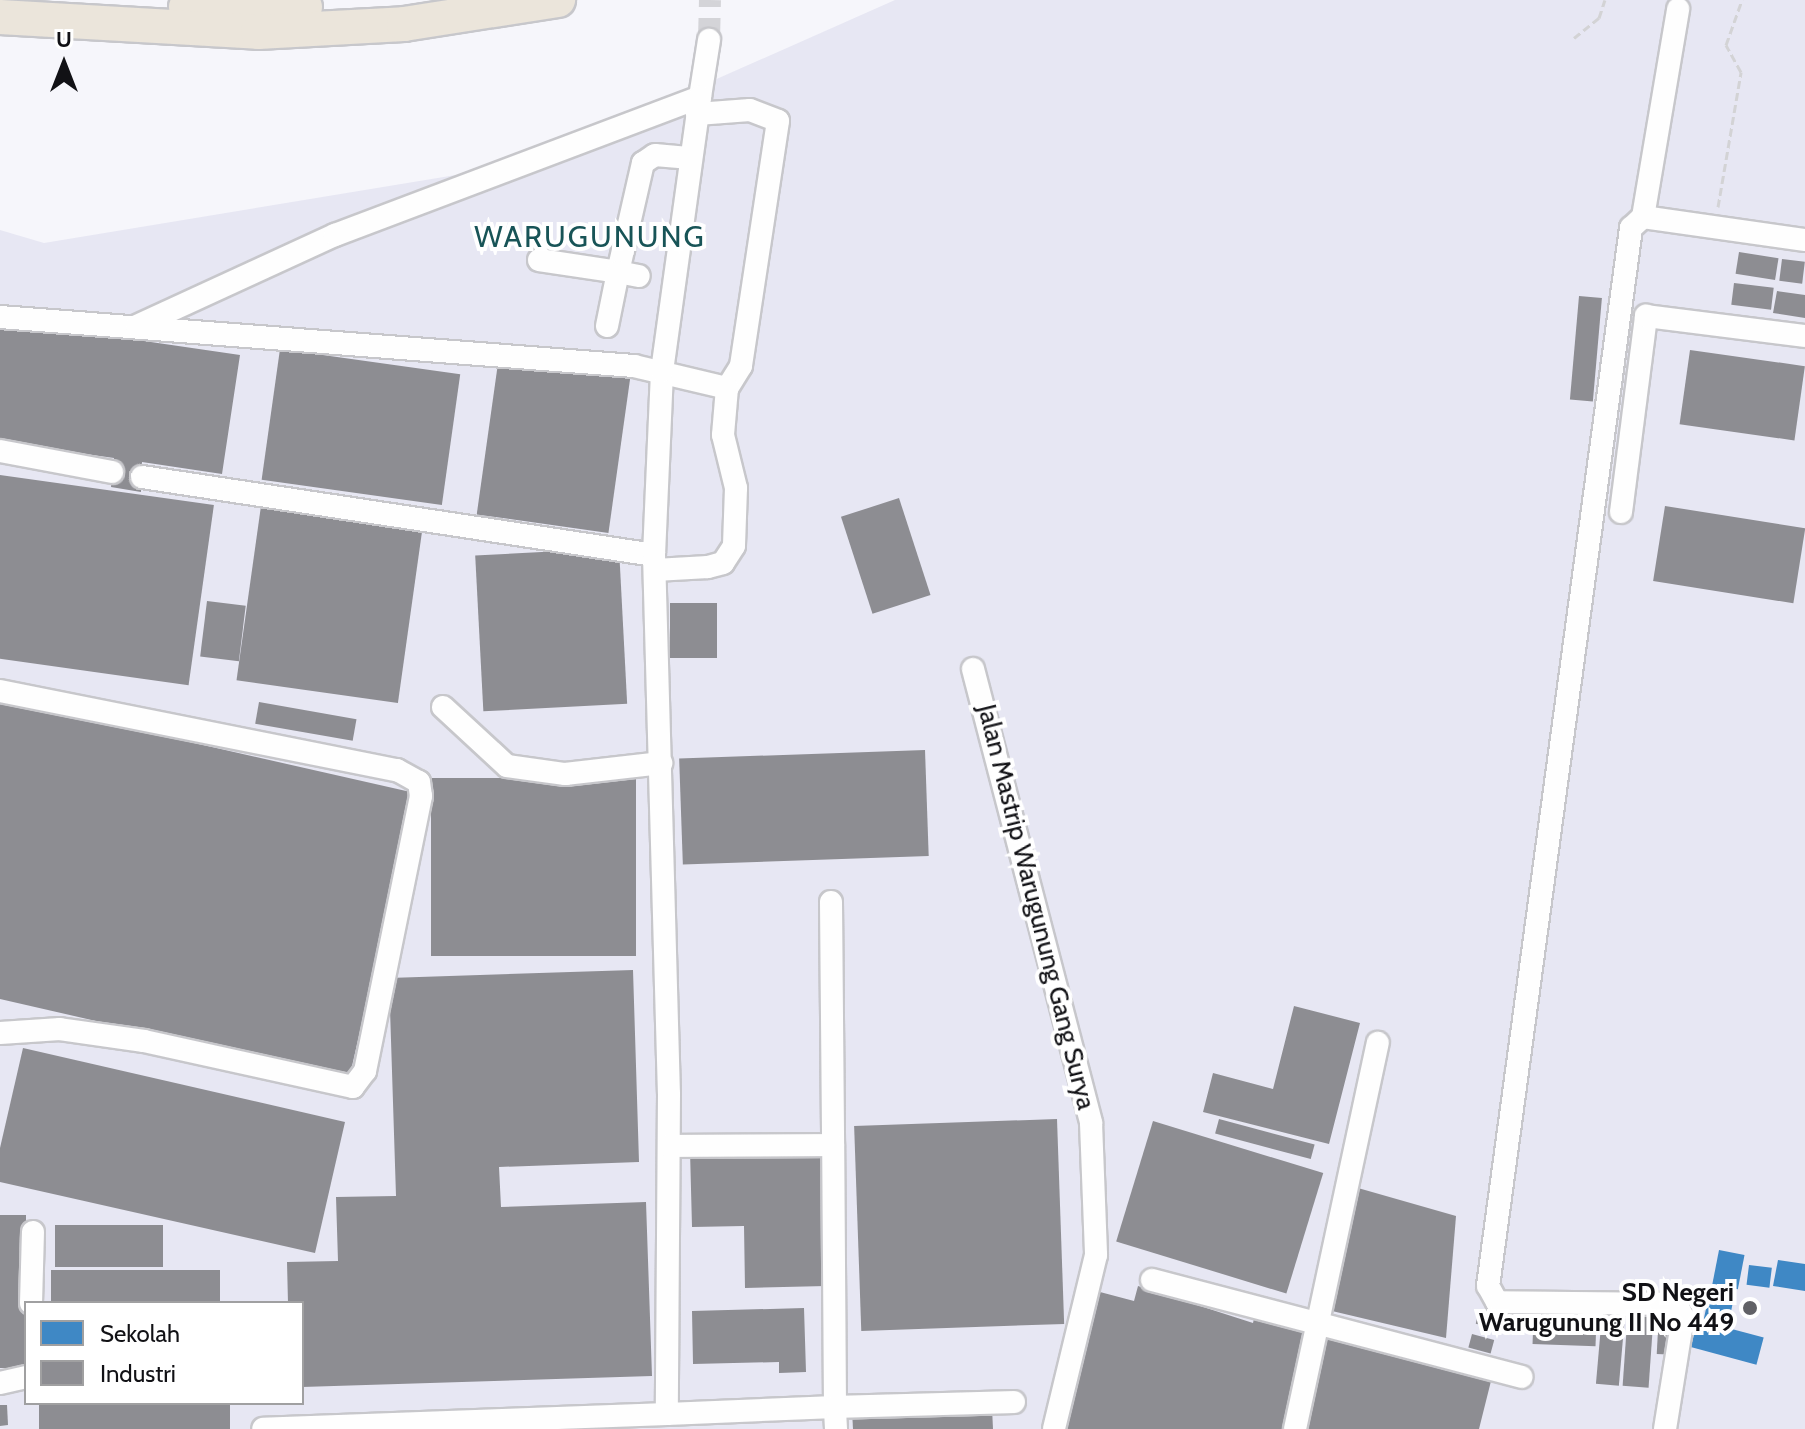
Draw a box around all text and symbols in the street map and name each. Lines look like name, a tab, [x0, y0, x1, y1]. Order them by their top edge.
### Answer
north arrow	[24, 24, 104, 104]
text: U	[56, 26, 72, 53]
district label: WARUGUNUNG	[474, 219, 706, 255]
street label: Jalan Mastrip Warugunung Gang Surya	[970, 701, 1102, 1113]
place label: SD Negeri Warugunung II No 449	[1479, 1277, 1734, 1338]
marker: SD Negeri Warugunung II No 449	[1741, 1299, 1759, 1317]
legend	[24, 1301, 304, 1405]
text: Sekolah	[100, 1319, 180, 1348]
text: Industri	[100, 1359, 176, 1388]

